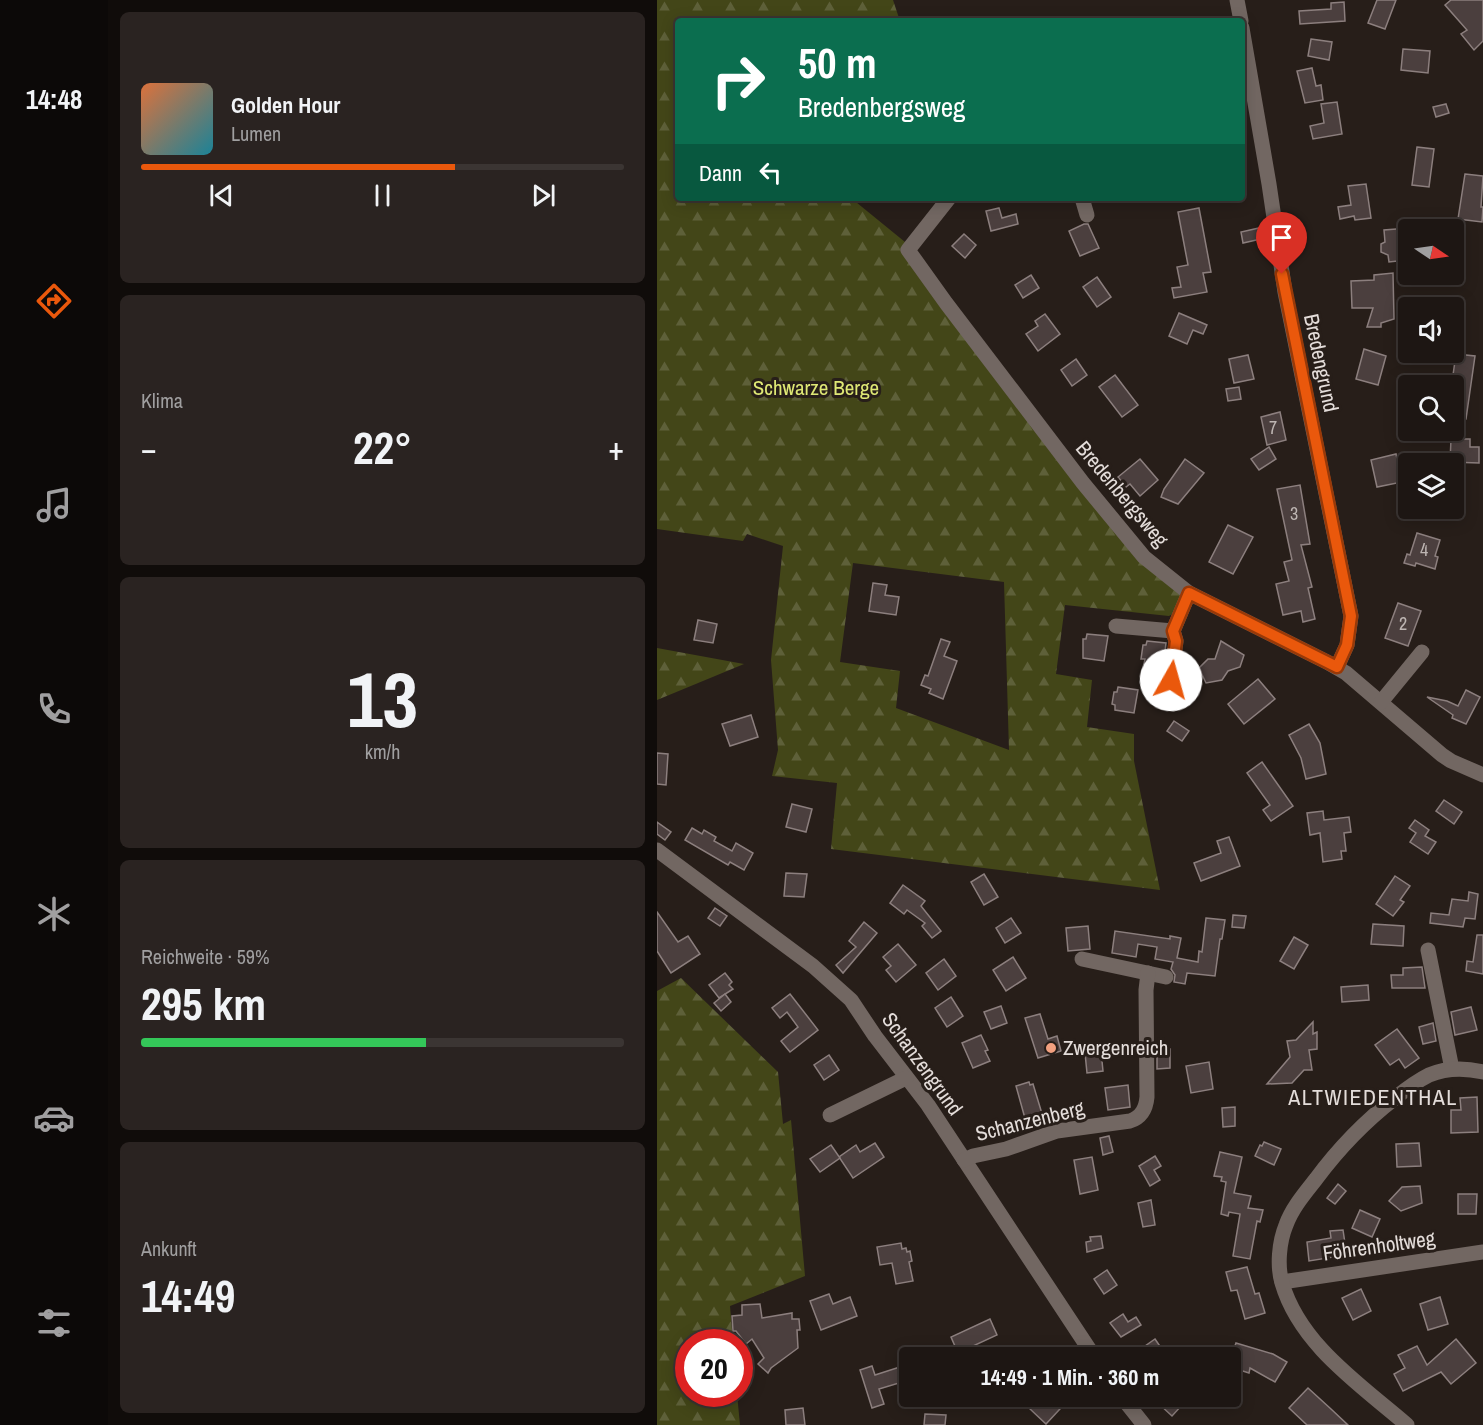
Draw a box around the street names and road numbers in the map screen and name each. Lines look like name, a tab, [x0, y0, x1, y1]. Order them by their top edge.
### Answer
street label: Bredengrund	[1297, 311, 1346, 415]
street label: Bredenbergsweg	[1069, 434, 1176, 553]
street label: Schanzengrund	[875, 1006, 970, 1121]
street label: Schanzenberg	[972, 1093, 1088, 1148]
street label: Föhrenholtweg	[1321, 1223, 1437, 1268]

